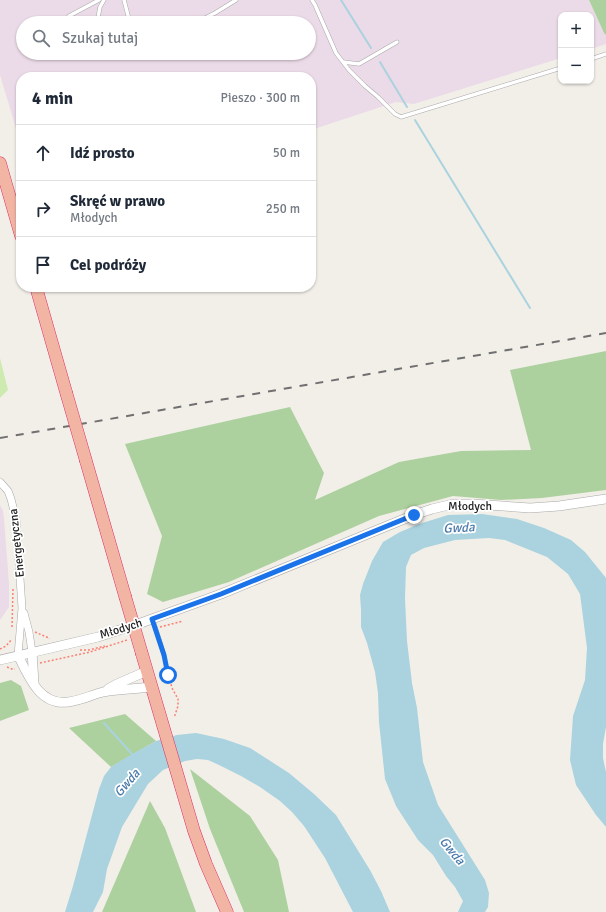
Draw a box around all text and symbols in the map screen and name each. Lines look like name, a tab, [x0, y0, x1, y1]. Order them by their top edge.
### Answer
map controls	[558, 12, 594, 84]
button: +	[558, 12, 594, 48]
search box	[16, 16, 316, 60]
icon: search	[30, 27, 52, 49]
text: Szukaj tutaj	[62, 29, 138, 47]
button: −	[558, 48, 594, 84]
text: 4 min	[32, 88, 73, 109]
text: Pieszo · 300 m	[221, 90, 300, 106]
icon: ahead	[32, 142, 54, 164]
text: Idź prosto	[70, 144, 134, 162]
text: 50 m	[273, 145, 300, 161]
text: Skręć w prawo	[70, 192, 165, 210]
icon: right	[32, 198, 54, 220]
text: 250 m	[266, 201, 300, 217]
text: Młodych	[70, 210, 118, 226]
icon: arrive	[32, 254, 54, 276]
text: Cel podróży	[70, 256, 146, 274]
street label: Młodych	[448, 499, 492, 514]
route end	[405, 506, 423, 524]
street label: Energetyczna	[6, 508, 28, 578]
water label: Gwda	[443, 519, 475, 537]
street label: Młodych	[98, 615, 144, 643]
route start	[159, 666, 177, 684]
water label: Gwda	[111, 766, 144, 800]
water label: Gwda	[436, 834, 468, 868]

